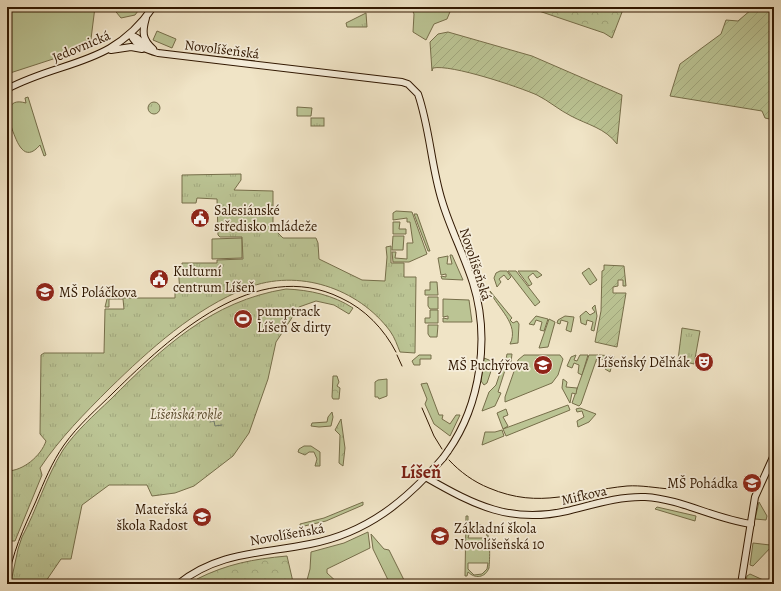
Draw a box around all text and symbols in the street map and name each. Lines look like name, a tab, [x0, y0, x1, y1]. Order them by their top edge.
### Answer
street label: Jedovnická	[49, 26, 114, 67]
street label: Novolíšeňská	[183, 35, 261, 64]
place label: Salesiánské středisko mládeže	[214, 201, 317, 236]
public building icon: Salesiánské středisko mládeže	[189, 207, 211, 229]
street label: Novolíšeňská	[455, 225, 496, 303]
place label: Kulturní centrum Líšeň	[173, 262, 256, 297]
public building icon: Kulturní centrum Líšeň	[148, 268, 170, 290]
school or university icon: MŠ Poláčkova	[34, 281, 56, 303]
place label: MŠ Poláčkova	[59, 283, 137, 302]
place label: pumptrack Líšeň & dirty	[257, 302, 332, 337]
sports icon: pumptrack Líšeň & dirty	[232, 308, 254, 330]
theatre icon: Líšeňský Dělňák	[693, 351, 715, 373]
place label: Líšeňský Dělňák	[597, 353, 690, 372]
school or university icon: MŠ Puchýřova	[532, 354, 554, 376]
place label: MŠ Puchýřova	[448, 356, 529, 375]
park label: Líšeňská rokle	[150, 405, 222, 424]
district label: Líšeň	[401, 460, 441, 484]
school or university icon: MŠ Pohádka	[741, 472, 763, 494]
place label: MŠ Pohádka	[667, 474, 738, 493]
street label: Mifkova	[559, 481, 609, 510]
place label: Mateřská škola Radost	[116, 500, 188, 535]
school or university icon: Mateřská škola Radost	[191, 506, 213, 528]
street label: Novolíšeňská	[248, 519, 326, 550]
place label: Základní škola Novolíšeňská 10	[454, 519, 545, 554]
school or university icon: Základní škola Novolíšeňská 10	[429, 525, 451, 547]

